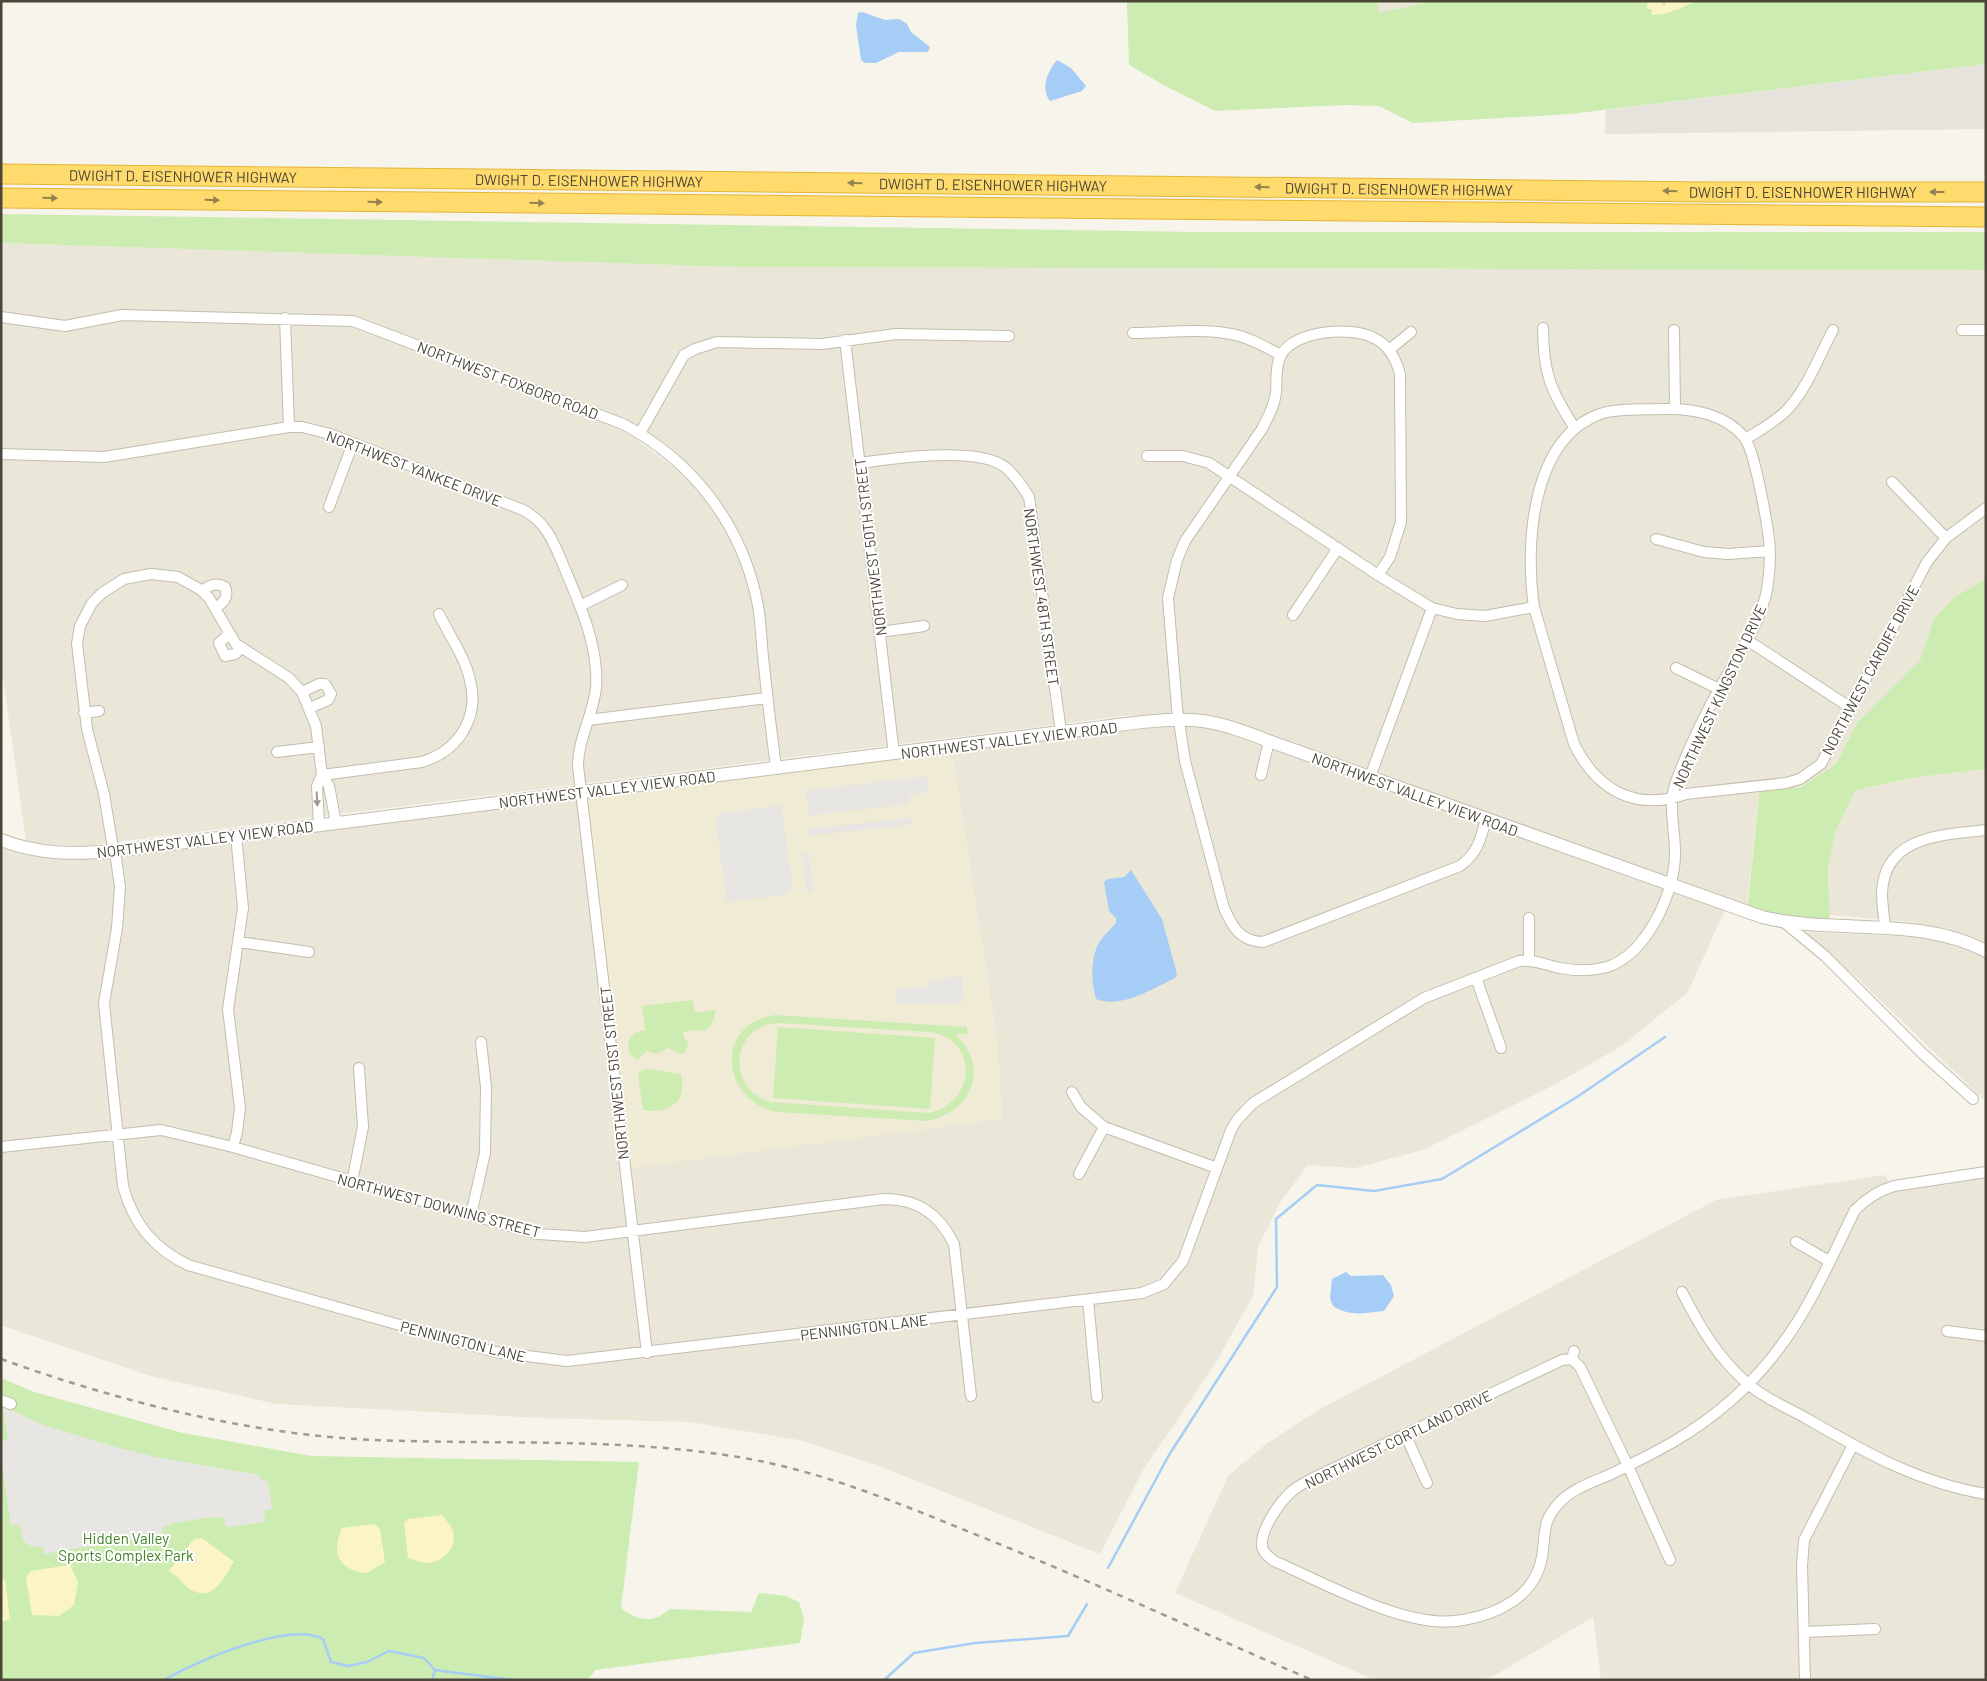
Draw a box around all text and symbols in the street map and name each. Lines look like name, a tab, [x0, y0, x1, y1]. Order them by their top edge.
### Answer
street label: DWIGHT D. EISENHOWER HIGHWAY	[69, 166, 297, 186]
street label: DWIGHT D. EISENHOWER HIGHWAY	[475, 170, 703, 190]
street label: DWIGHT D. EISENHOWER HIGHWAY	[879, 174, 1107, 195]
one-way arrow	[846, 179, 862, 187]
street label: DWIGHT D. EISENHOWER HIGHWAY	[1285, 179, 1513, 199]
one-way arrow	[1254, 183, 1270, 191]
street label: DWIGHT D. EISENHOWER HIGHWAY	[1689, 183, 1917, 201]
one-way arrow	[1661, 187, 1677, 195]
one-way arrow	[1929, 188, 1945, 196]
one-way arrow	[42, 194, 58, 202]
one-way arrow	[205, 196, 221, 204]
one-way arrow	[367, 198, 383, 206]
one-way arrow	[530, 199, 546, 207]
street label: NORTHWEST FOXBORO ROAD	[415, 337, 601, 423]
street label: NORTHWEST YANKEE DRIVE	[324, 426, 504, 510]
street label: NORTHWEST 50TH STREET	[850, 457, 890, 637]
street label: NORTHWEST 48TH STREET	[1021, 507, 1063, 687]
street label: NORTHWEST CARDIFF DRIVE	[1818, 582, 1922, 758]
street label: NORTHWEST KINGSTON DRIVE	[1669, 601, 1769, 791]
street label: NORTHWEST VALLEY VIEW ROAD	[900, 718, 1118, 762]
street label: NORTHWEST VALLEY VIEW ROAD	[1309, 748, 1521, 840]
street label: NORTHWEST VALLEY VIEW ROAD	[498, 767, 716, 811]
one-way arrow	[314, 792, 322, 808]
street label: NORTHWEST VALLEY VIEW ROAD	[96, 817, 314, 861]
street label: NORTHWEST 51ST STREET	[596, 985, 632, 1161]
street label: NORTHWEST DOWNING STREET	[335, 1169, 543, 1241]
street label: PENNINGTON LANE	[799, 1310, 929, 1344]
street label: PENNINGTON LANE	[398, 1317, 528, 1365]
street label: NORTHWEST CORTLAND DRIVE	[1302, 1386, 1494, 1492]
park label: Hidden Valley Sports Complex Park	[58, 1529, 194, 1564]

